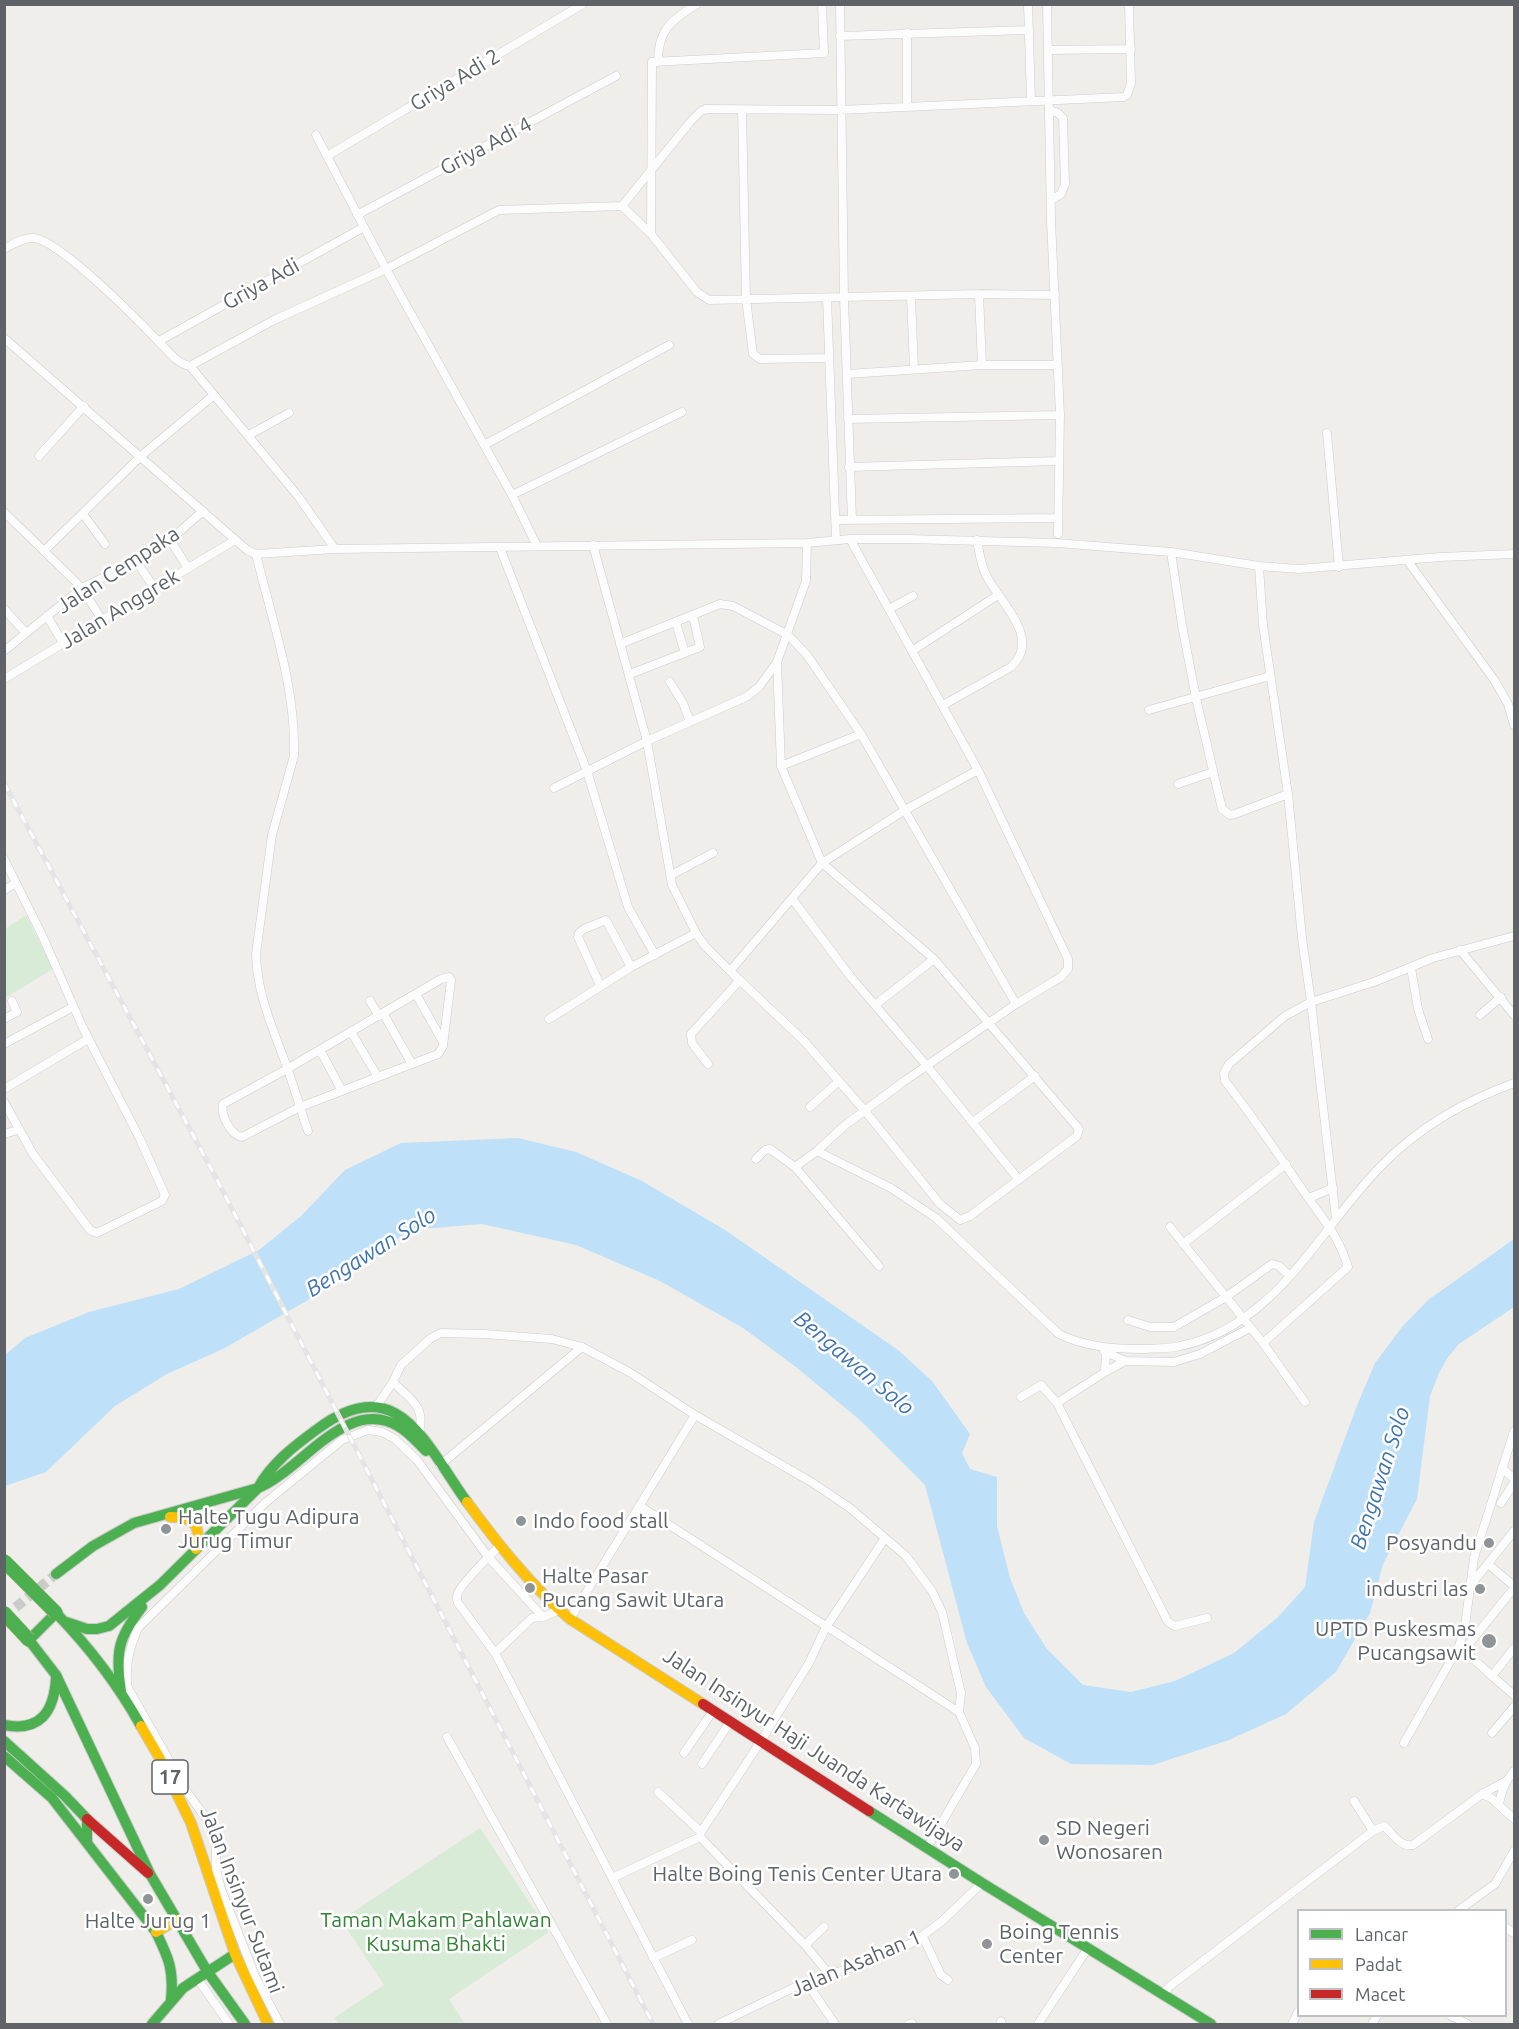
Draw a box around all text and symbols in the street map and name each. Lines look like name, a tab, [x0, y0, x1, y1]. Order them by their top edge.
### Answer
street label: Griya Adi 2	[406, 43, 504, 117]
street label: Griya Adi 4	[436, 111, 536, 181]
street label: Griya Adi	[218, 253, 304, 315]
street label: Jalan Cempaka	[52, 521, 184, 619]
street label: Jalan Anggrek	[56, 564, 184, 654]
water label: Bengawan Solo	[301, 1202, 441, 1302]
water label: Bengawan Solo	[789, 1305, 919, 1421]
water label: Bengawan Solo	[1345, 1403, 1415, 1553]
place label: Halte Tugu Adipura Jurug Timur	[178, 1504, 360, 1554]
place label: Indo food stall	[533, 1508, 669, 1534]
marker: Indo food stall	[514, 1514, 528, 1528]
marker: Halte Tugu Adipura Jurug Timur	[159, 1522, 173, 1536]
place label: Posyandu	[1386, 1530, 1477, 1556]
marker: Posyandu	[1482, 1536, 1496, 1550]
place label: Halte Pasar Pucang Sawit Utara	[542, 1563, 724, 1613]
place label: industri las	[1366, 1576, 1468, 1602]
marker: Halte Pasar Pucang Sawit Utara	[523, 1581, 537, 1595]
marker: industri las	[1473, 1582, 1487, 1596]
place label: UPTD Puskesmas Pucangsawit	[1315, 1616, 1476, 1666]
marker: UPTD Puskesmas Pucangsawit	[1480, 1632, 1498, 1650]
street label: Jalan Insinyur Haji Juanda Kartawijaya	[658, 1643, 970, 1857]
road number: 17	[152, 1760, 188, 1794]
street label: Jalan Insinyur Sutami	[195, 1803, 289, 1997]
place label: SD Negeri Wonosaren	[1056, 1815, 1163, 1865]
marker: SD Negeri Wonosaren	[1037, 1833, 1051, 1847]
place label: Halte Boing Tenis Center Utara	[652, 1861, 942, 1887]
marker: Halte Boing Tenis Center Utara	[947, 1867, 961, 1881]
marker: Halte Jurug 1	[141, 1892, 155, 1906]
park label: Taman Makam Pahlawan Kusuma Bhakti	[320, 1907, 552, 1957]
place label: Halte Jurug 1	[85, 1908, 211, 1934]
legend	[1297, 1909, 1507, 2017]
place label: Boing Tennis Center	[999, 1919, 1119, 1969]
street label: Jalan Asahan 1	[787, 1924, 925, 2002]
text: Lancar	[1355, 1924, 1408, 1944]
marker: Boing Tennis Center	[980, 1937, 994, 1951]
text: Padat	[1355, 1954, 1402, 1974]
text: Macet	[1355, 1984, 1405, 2004]

